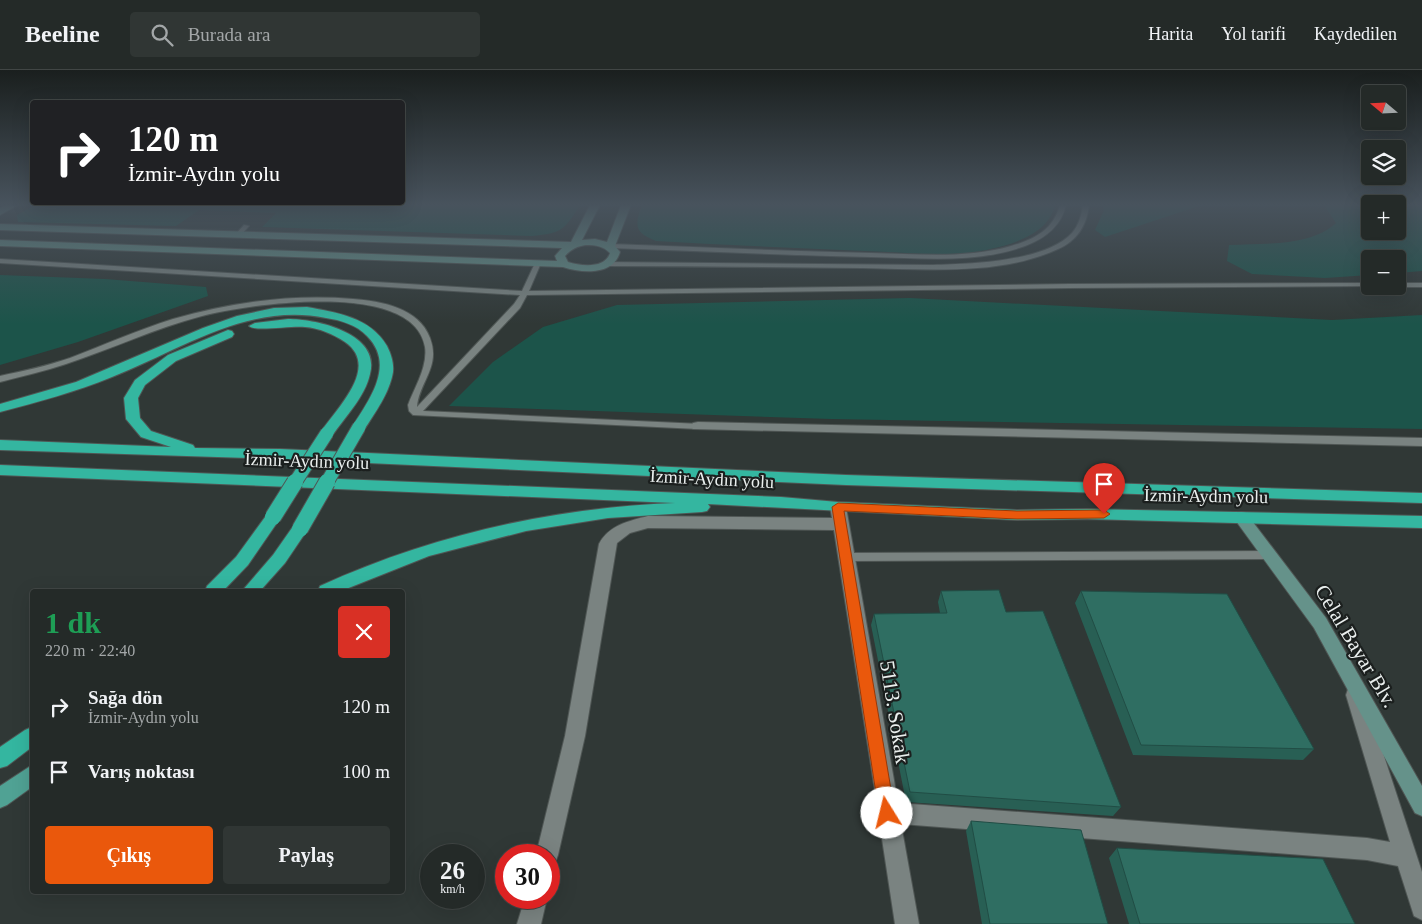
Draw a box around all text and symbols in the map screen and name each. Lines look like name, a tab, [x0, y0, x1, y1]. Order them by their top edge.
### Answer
search box	[130, 12, 480, 57]
text: Beeline	[25, 21, 100, 47]
icon: search	[148, 21, 176, 49]
text: Burada ara	[188, 24, 270, 45]
text: Harita	[1148, 24, 1193, 44]
text: Yol tarifi	[1221, 24, 1286, 44]
text: Kaydedilen	[1314, 24, 1397, 44]
north arrow	[1361, 85, 1406, 130]
map controls	[1361, 85, 1406, 295]
icon: right	[45, 120, 110, 185]
text: 120 m	[128, 120, 218, 159]
button: layers	[1361, 140, 1406, 185]
text: İzmir-Aydın yolu	[128, 161, 280, 186]
button: +	[1361, 195, 1406, 240]
button: −	[1361, 250, 1406, 295]
street label: İzmir-Aydın yolu	[244, 449, 370, 473]
pin	[1083, 463, 1125, 514]
street label: İzmir-Aydın yolu	[649, 466, 775, 492]
icon: arrive	[1090, 470, 1118, 498]
street label: İzmir-Aydın yolu	[1144, 485, 1268, 507]
street label: Celal Bayar Blv.	[1310, 580, 1402, 712]
text: 1 dk	[45, 606, 101, 639]
button: close	[338, 606, 390, 658]
text: 220 m · 22:40	[45, 642, 135, 659]
street label: 5113. Sokak	[875, 659, 915, 766]
text: Sağa dön	[88, 687, 162, 708]
icon: right	[45, 693, 73, 721]
text: 120 m	[342, 696, 390, 717]
text: İzmir-Aydın yolu	[88, 709, 199, 726]
icon: arrive	[45, 758, 73, 786]
text: Varış noktası	[88, 761, 194, 782]
text: 100 m	[342, 761, 390, 782]
position arrow	[860, 786, 912, 838]
button: Çıkış	[45, 826, 213, 884]
button: Paylaş	[223, 826, 390, 884]
speed limit sign: 30	[495, 844, 560, 909]
text: 26	[440, 857, 465, 884]
text: km/h	[440, 882, 465, 896]

